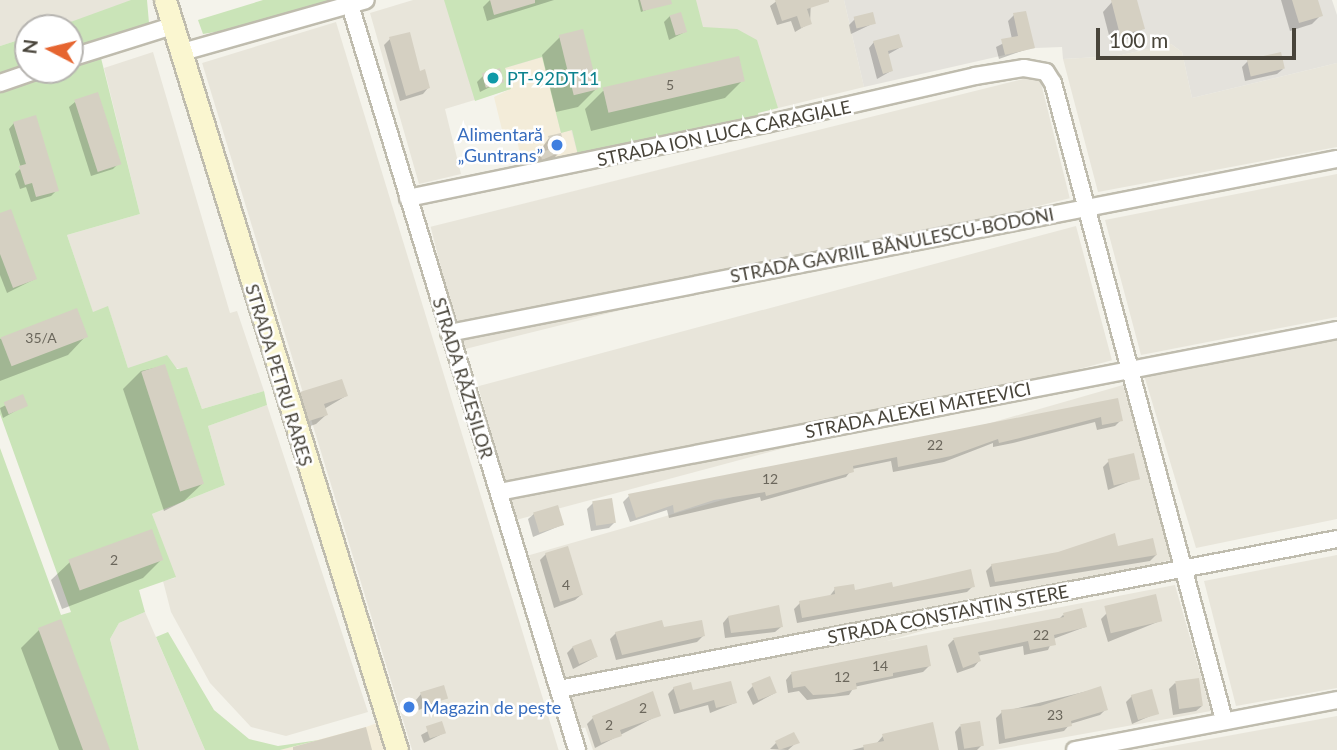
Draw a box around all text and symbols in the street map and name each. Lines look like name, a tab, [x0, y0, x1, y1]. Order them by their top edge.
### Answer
north arrow	[14, 14, 84, 84]
scale bar	[1099, 14, 1298, 58]
text: 100 m	[1109, 27, 1168, 52]
text: N	[17, 38, 42, 55]
place label: PT-92DT11	[507, 67, 600, 89]
marker: PT-92DT11	[485, 70, 501, 86]
house number: 5	[666, 77, 674, 93]
street label: STRADA ION LUCA CARAGIALE	[595, 95, 853, 171]
place label: Alimentară „Guntrans”	[457, 124, 543, 166]
marker: Alimentară „Guntrans”	[549, 137, 565, 153]
street label: STRADA GAVRIIL BĂNULESCU-BODONI	[728, 203, 1056, 287]
street label: STRADA PETRU RAREȘ	[241, 281, 317, 469]
street label: STRADA RĂZEŞILOR	[428, 295, 498, 461]
house number: 35/A	[25, 330, 57, 346]
street label: STRADA ALEXEI MATEEVICI	[803, 377, 1033, 443]
house number: 22	[927, 437, 943, 453]
house number: 12	[762, 471, 778, 487]
house number: 2	[110, 552, 118, 568]
house number: 4	[562, 577, 570, 593]
street label: STRADA CONSTANTIN STERE	[825, 580, 1071, 648]
house number: 22	[1033, 627, 1049, 643]
house number: 14	[872, 658, 888, 674]
house number: 12	[834, 669, 850, 685]
place label: Magazin de pește	[423, 696, 561, 718]
marker: Magazin de pește	[401, 699, 417, 715]
house number: 2	[639, 700, 647, 716]
house number: 23	[1047, 707, 1063, 723]
house number: 2	[605, 717, 613, 733]

